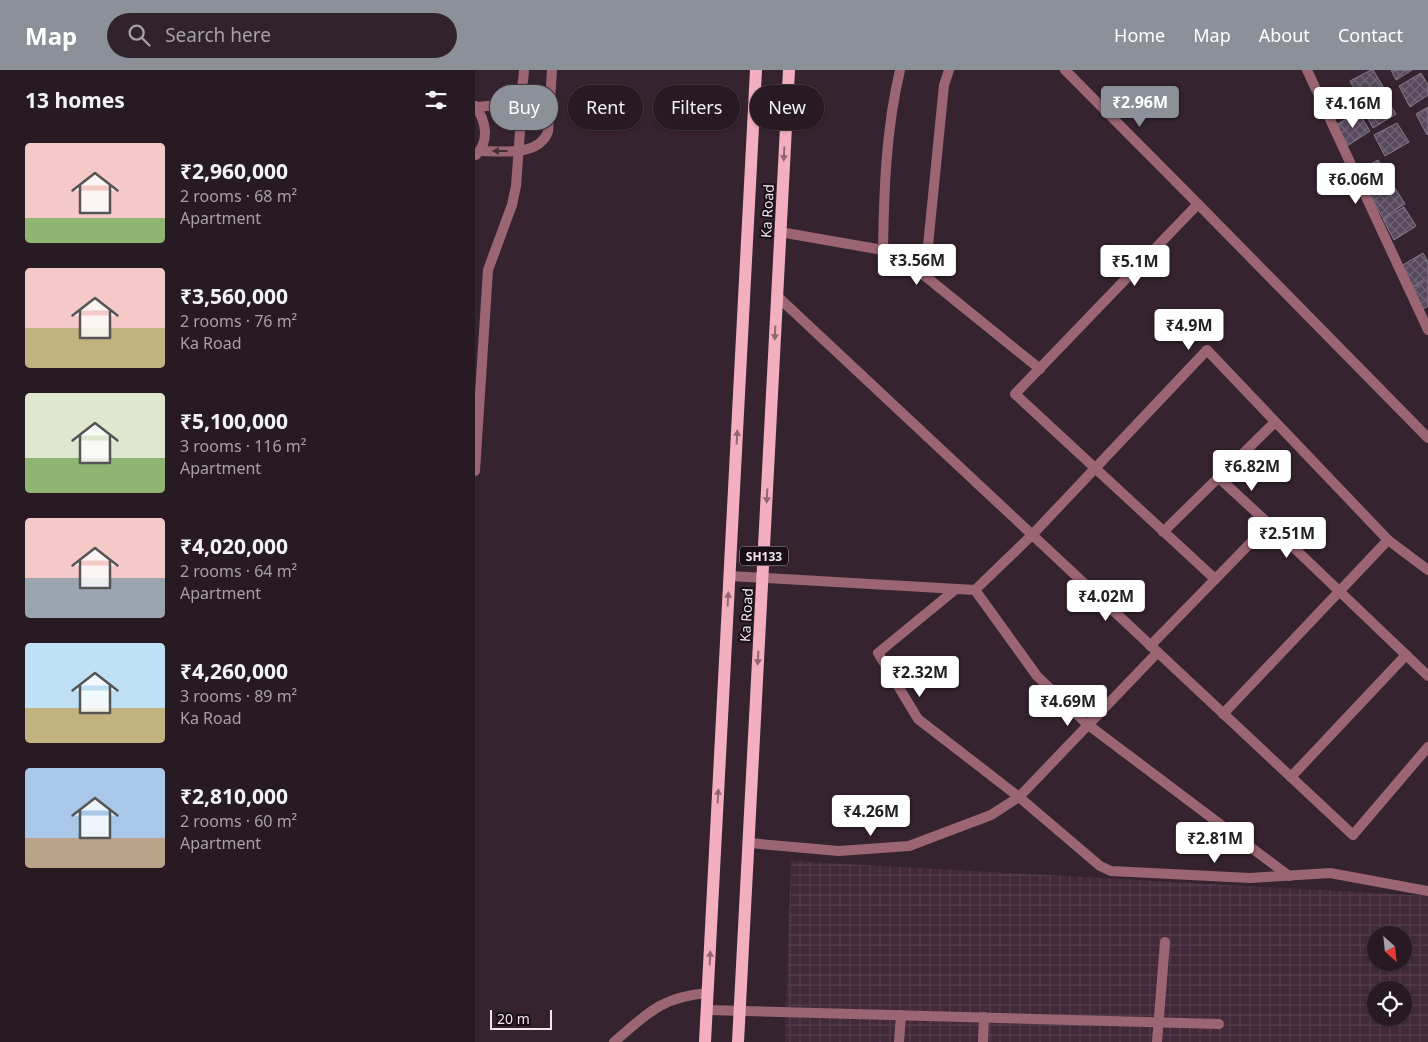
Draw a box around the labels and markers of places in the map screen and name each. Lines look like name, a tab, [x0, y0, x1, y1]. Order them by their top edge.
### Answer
pin: ₹2.96M	[1099, 85, 1181, 128]
pin: ₹4.16M	[1312, 87, 1394, 129]
pin: ₹6.06M	[1315, 162, 1397, 205]
pin: ₹3.56M	[876, 244, 958, 286]
pin: ₹5.1M	[1100, 244, 1170, 287]
pin: ₹4.9M	[1154, 308, 1224, 351]
pin: ₹6.82M	[1211, 450, 1293, 492]
pin: ₹2.51M	[1246, 516, 1328, 559]
pin: ₹4.02M	[1065, 580, 1147, 622]
pin: ₹2.32M	[879, 656, 961, 698]
pin: ₹4.69M	[1027, 684, 1109, 727]
pin: ₹4.26M	[830, 794, 912, 837]
pin: ₹2.81M	[1174, 822, 1256, 864]

